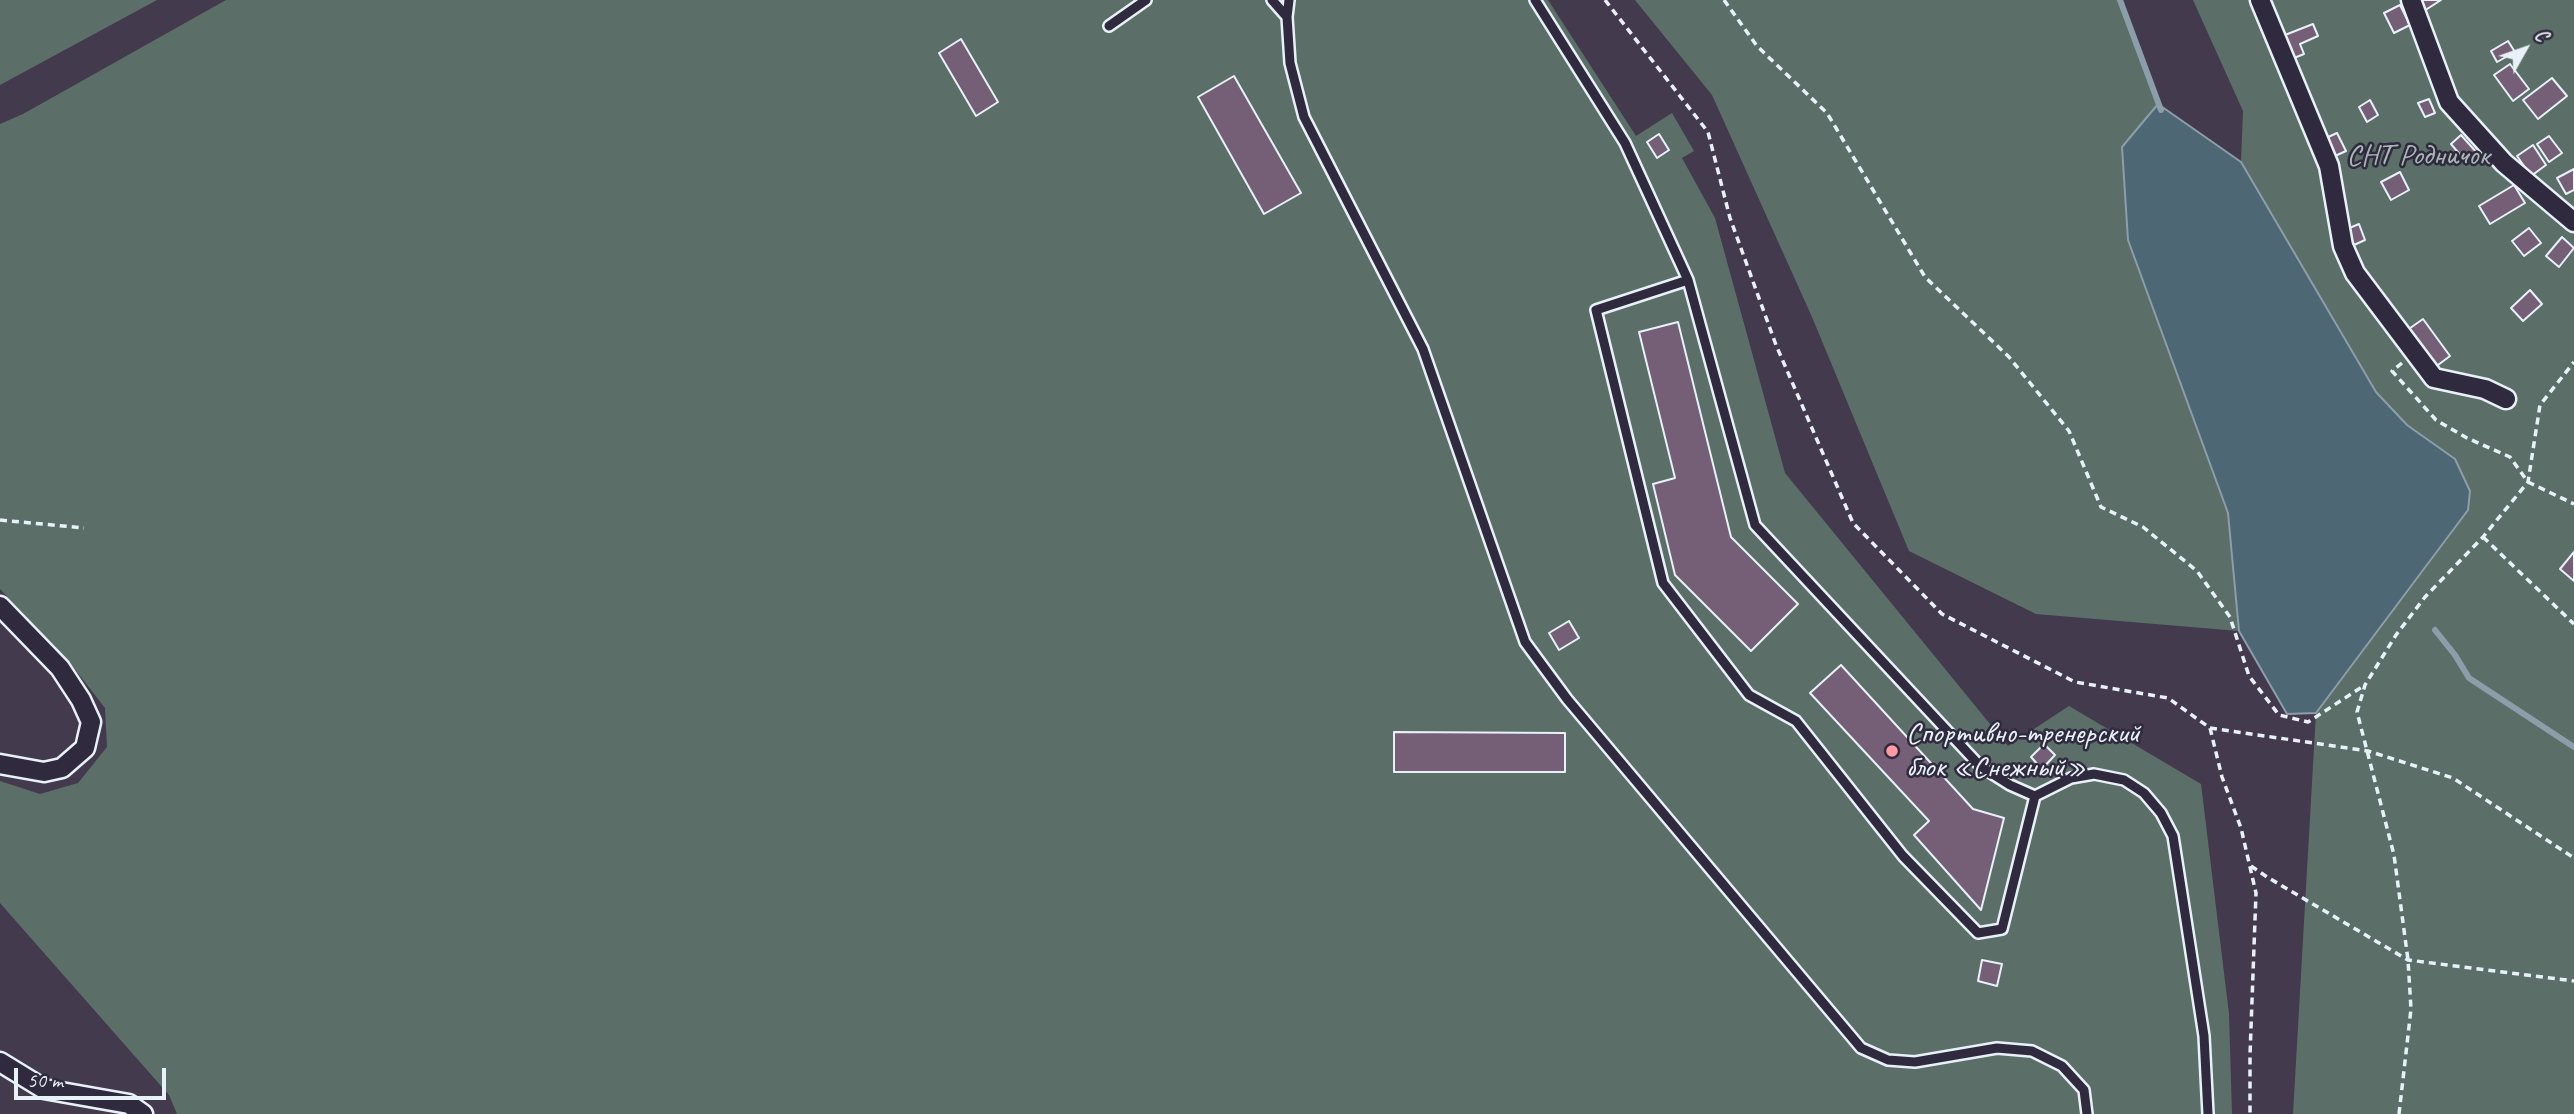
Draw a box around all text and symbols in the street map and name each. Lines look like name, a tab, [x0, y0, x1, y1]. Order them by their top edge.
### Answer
north arrow	[2490, 14, 2560, 84]
text: С	[2529, 24, 2553, 47]
park label: СНТ Родничок	[2347, 138, 2489, 174]
place label: Спортивно-тренерский блок «Снежный»	[1906, 716, 2140, 786]
marker: Спортивно-тренерский блок «Снежный»	[1884, 743, 1900, 759]
scale bar	[18, 1054, 170, 1098]
text: 50 m	[27, 1067, 63, 1093]

